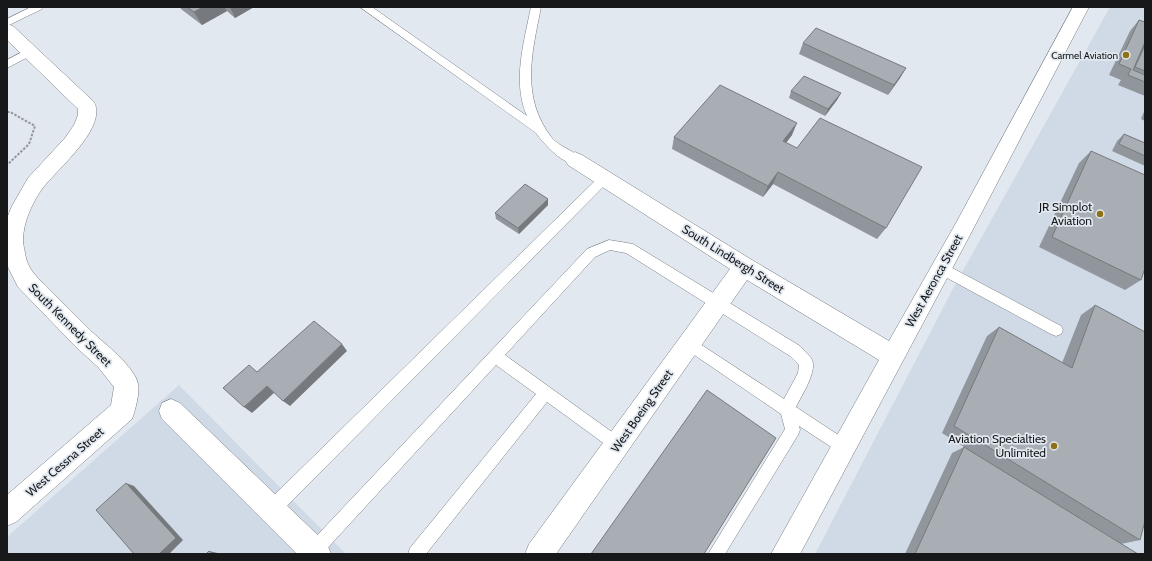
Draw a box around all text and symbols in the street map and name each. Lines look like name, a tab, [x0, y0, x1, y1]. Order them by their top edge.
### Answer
place label: Carmel Aviation	[1051, 49, 1118, 62]
marker: Carmel Aviation	[1121, 50, 1131, 60]
place label: JR Simplot Aviation	[1038, 199, 1092, 228]
marker: JR Simplot Aviation	[1095, 209, 1105, 219]
street label: South Lindbergh Street	[679, 221, 787, 296]
street label: West Aeronca Street	[902, 232, 965, 330]
street label: South Kennedy Street	[26, 280, 115, 369]
street label: West Boeing Street	[608, 367, 676, 455]
street label: West Cessna Street	[23, 424, 107, 499]
place label: Aviation Specialties Unlimited	[948, 431, 1046, 460]
marker: Aviation Specialties Unlimited	[1049, 441, 1059, 451]

